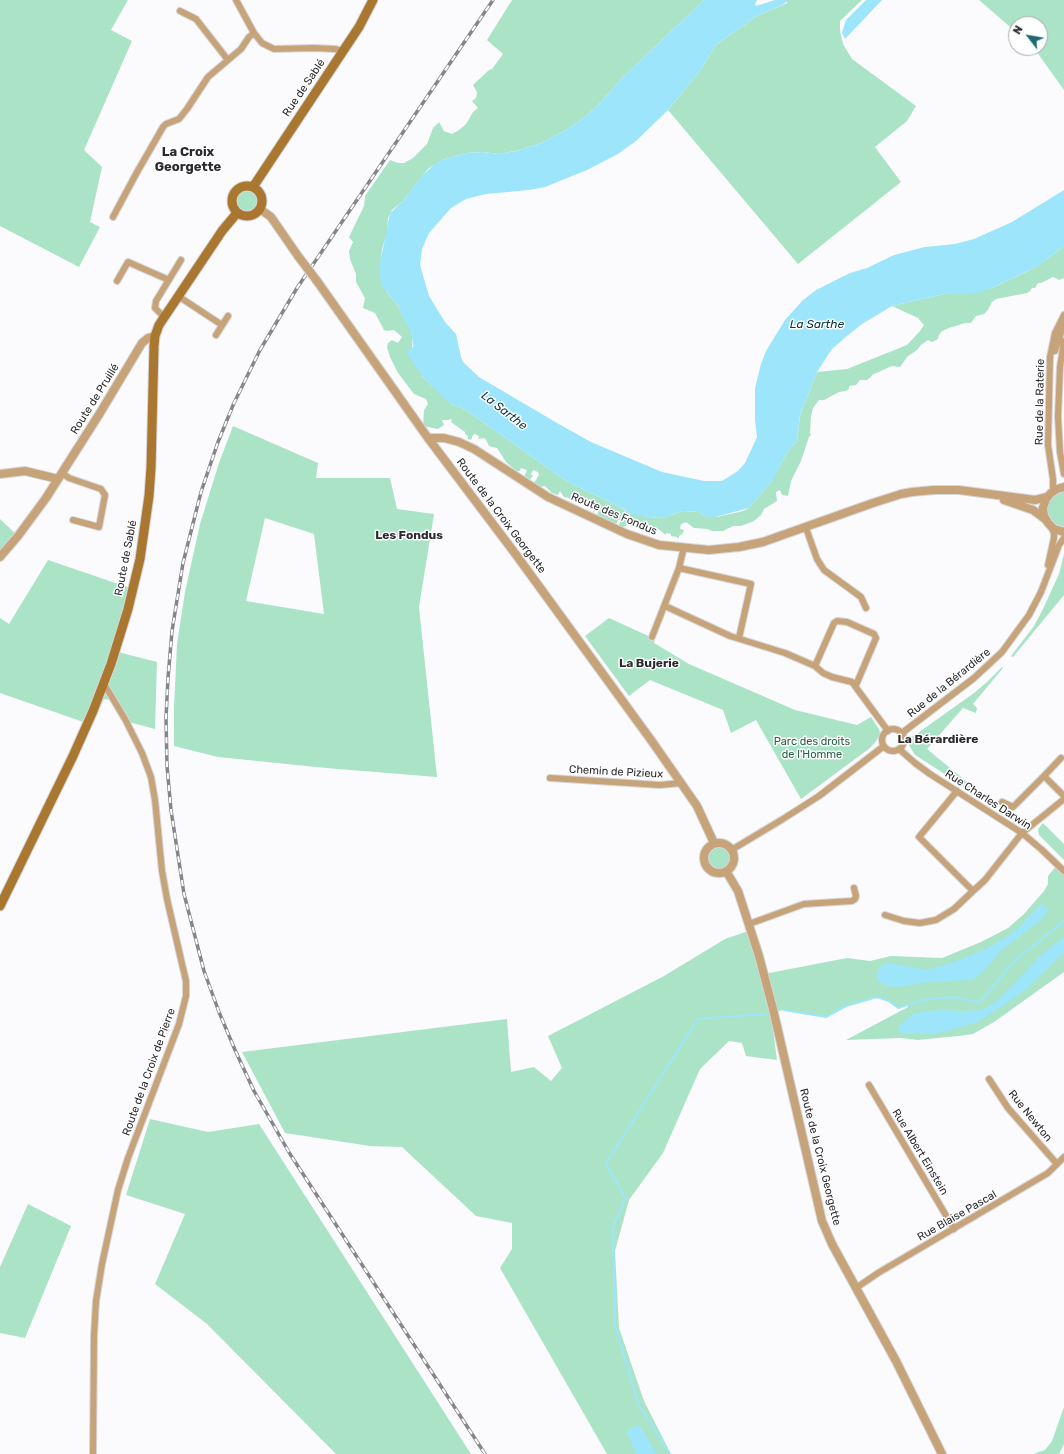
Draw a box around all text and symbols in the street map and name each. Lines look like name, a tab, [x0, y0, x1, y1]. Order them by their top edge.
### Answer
north arrow	[1008, 16, 1048, 56]
text: N	[1011, 23, 1026, 37]
street label: Rue de Sablé	[280, 57, 328, 119]
district label: La Croix Georgette	[155, 144, 221, 175]
water label: La Sarthe	[790, 318, 844, 332]
street label: Rue de la Raterie	[1033, 359, 1047, 445]
street label: Route de Pruillé	[68, 361, 122, 437]
water label: La Sarthe	[478, 389, 530, 433]
street label: Route de la Croix Georgette	[453, 456, 549, 576]
street label: Route des Fondus	[569, 490, 659, 538]
street label: Route de Sablé	[112, 519, 140, 597]
district label: Les Fondus	[375, 529, 443, 543]
street label: Rue de la Bérardière	[905, 646, 993, 720]
district label: La Bujerie	[619, 657, 679, 671]
district label: La Bérardière	[898, 733, 978, 747]
park label: Parc des droits de l'Homme	[774, 735, 850, 761]
street label: Chemin de Pizieux	[569, 763, 663, 781]
street label: Rue Charles Darwin	[942, 767, 1034, 833]
street label: Route de la Croix de Pierre	[120, 1006, 178, 1138]
street label: Route de la Croix Georgette	[797, 1087, 843, 1227]
street label: Rue Newton	[1005, 1088, 1055, 1144]
street label: Rue Albert Einstein	[889, 1107, 951, 1197]
street label: Rue Blaise Pascal	[915, 1188, 999, 1244]

